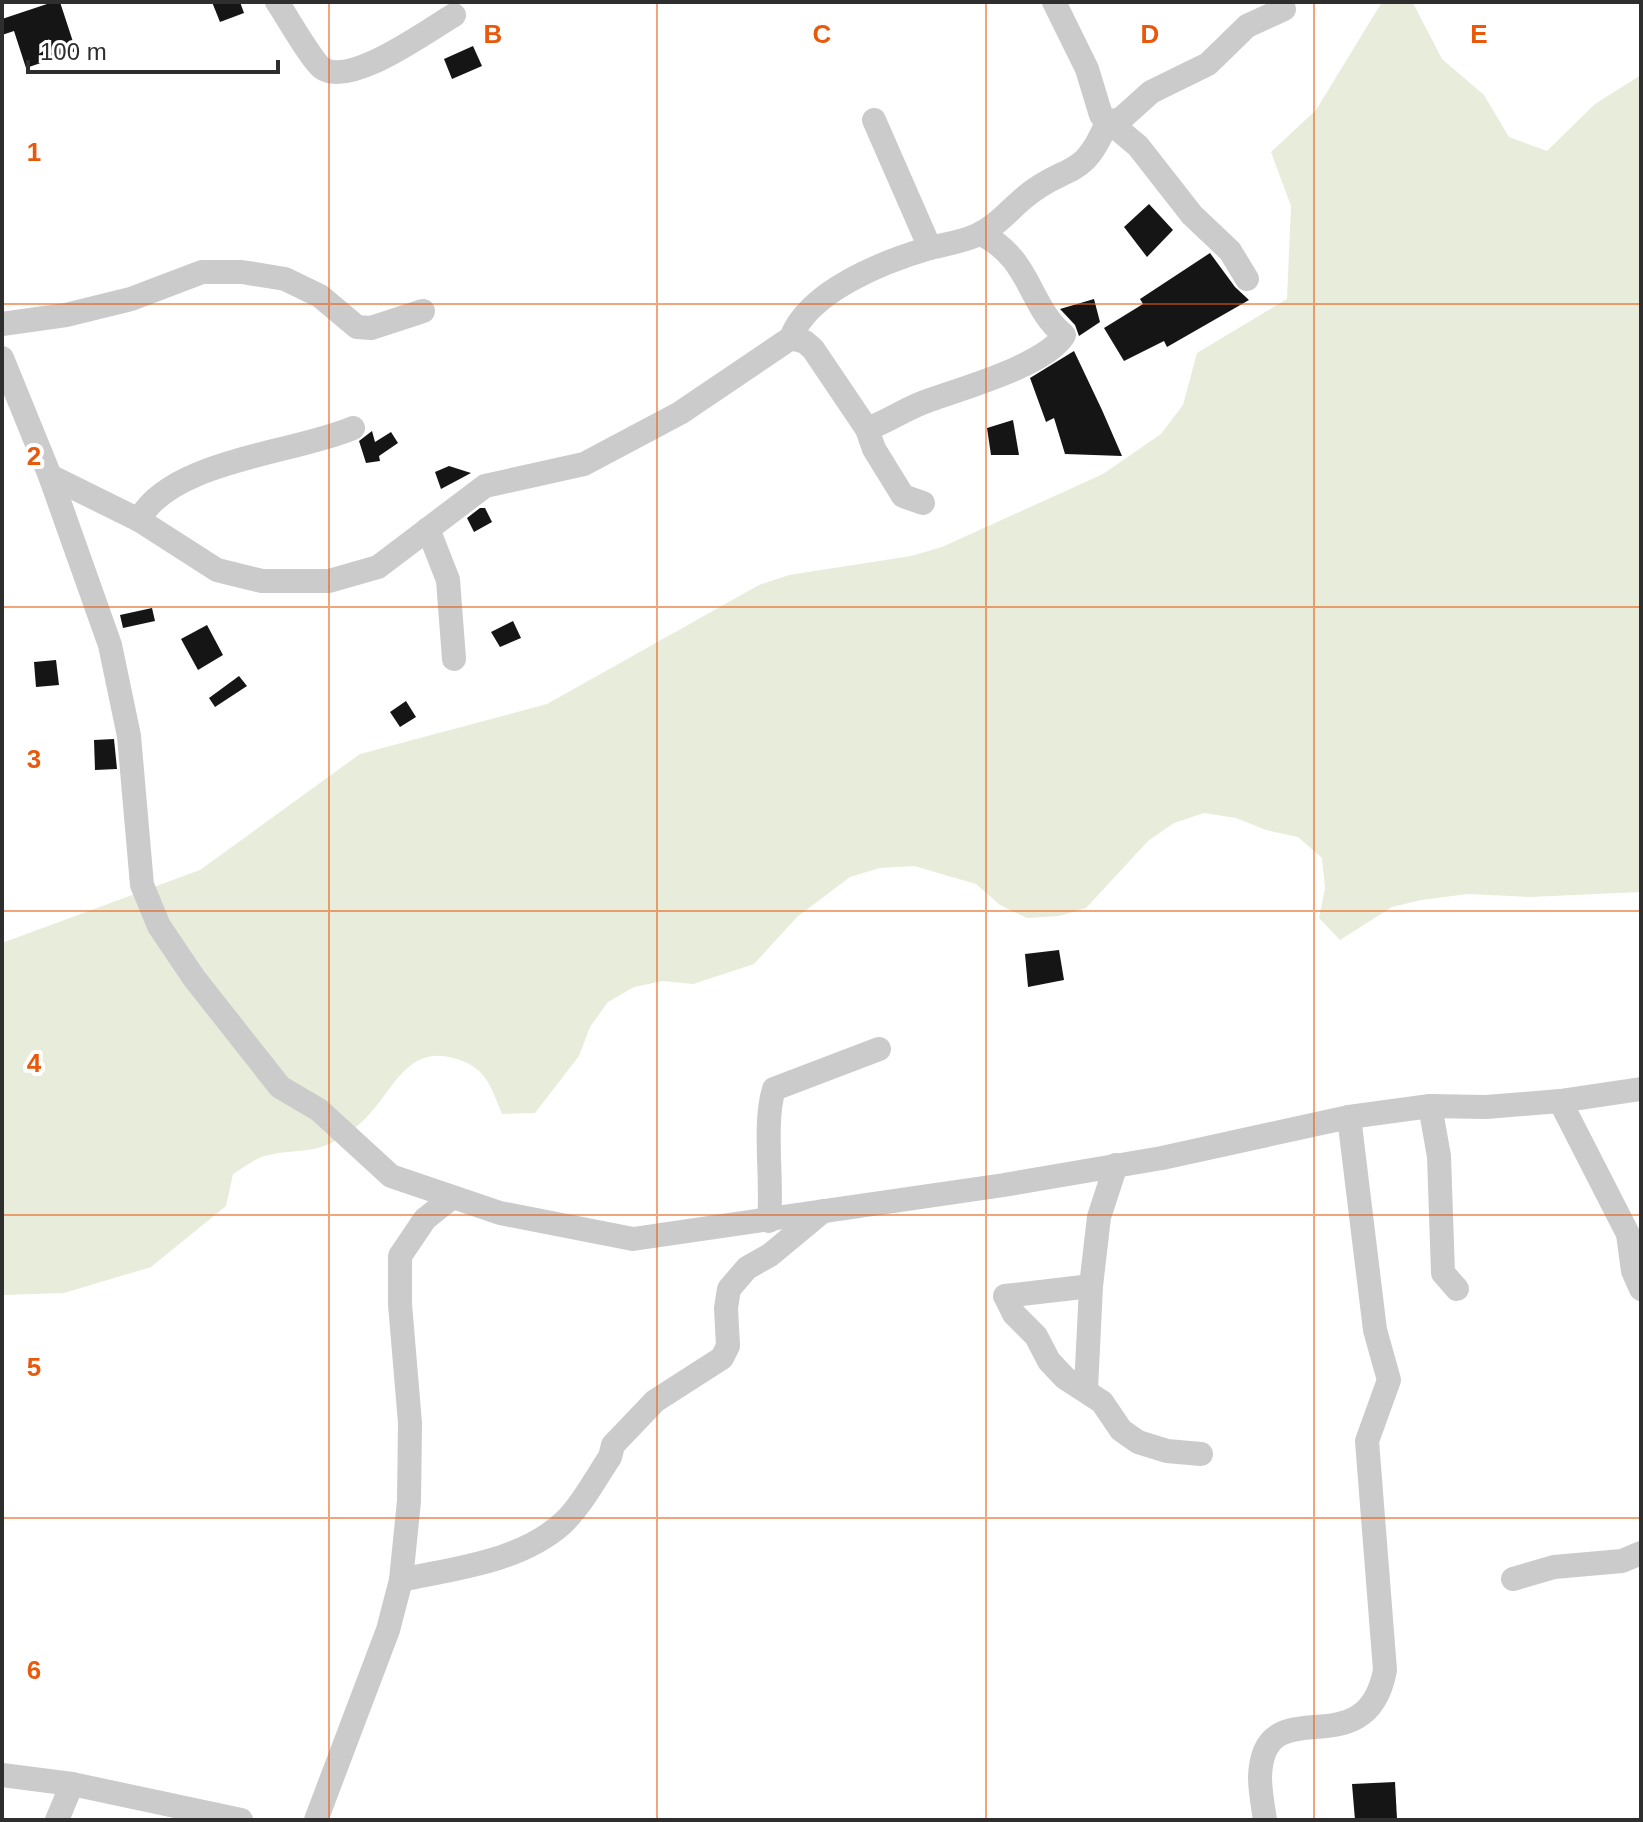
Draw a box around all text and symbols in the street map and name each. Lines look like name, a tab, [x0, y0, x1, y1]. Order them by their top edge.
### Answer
text: B	[484, 19, 502, 49]
text: C	[813, 19, 832, 49]
text: D	[1141, 19, 1159, 49]
text: E	[1470, 19, 1488, 49]
scale bar	[28, 24, 278, 74]
text: 100 m	[40, 38, 107, 65]
text: 1	[27, 137, 41, 167]
text: 2	[27, 441, 41, 471]
text: 3	[27, 744, 41, 774]
text: 4	[27, 1048, 42, 1078]
text: 5	[27, 1352, 41, 1382]
text: 6	[27, 1655, 41, 1685]

